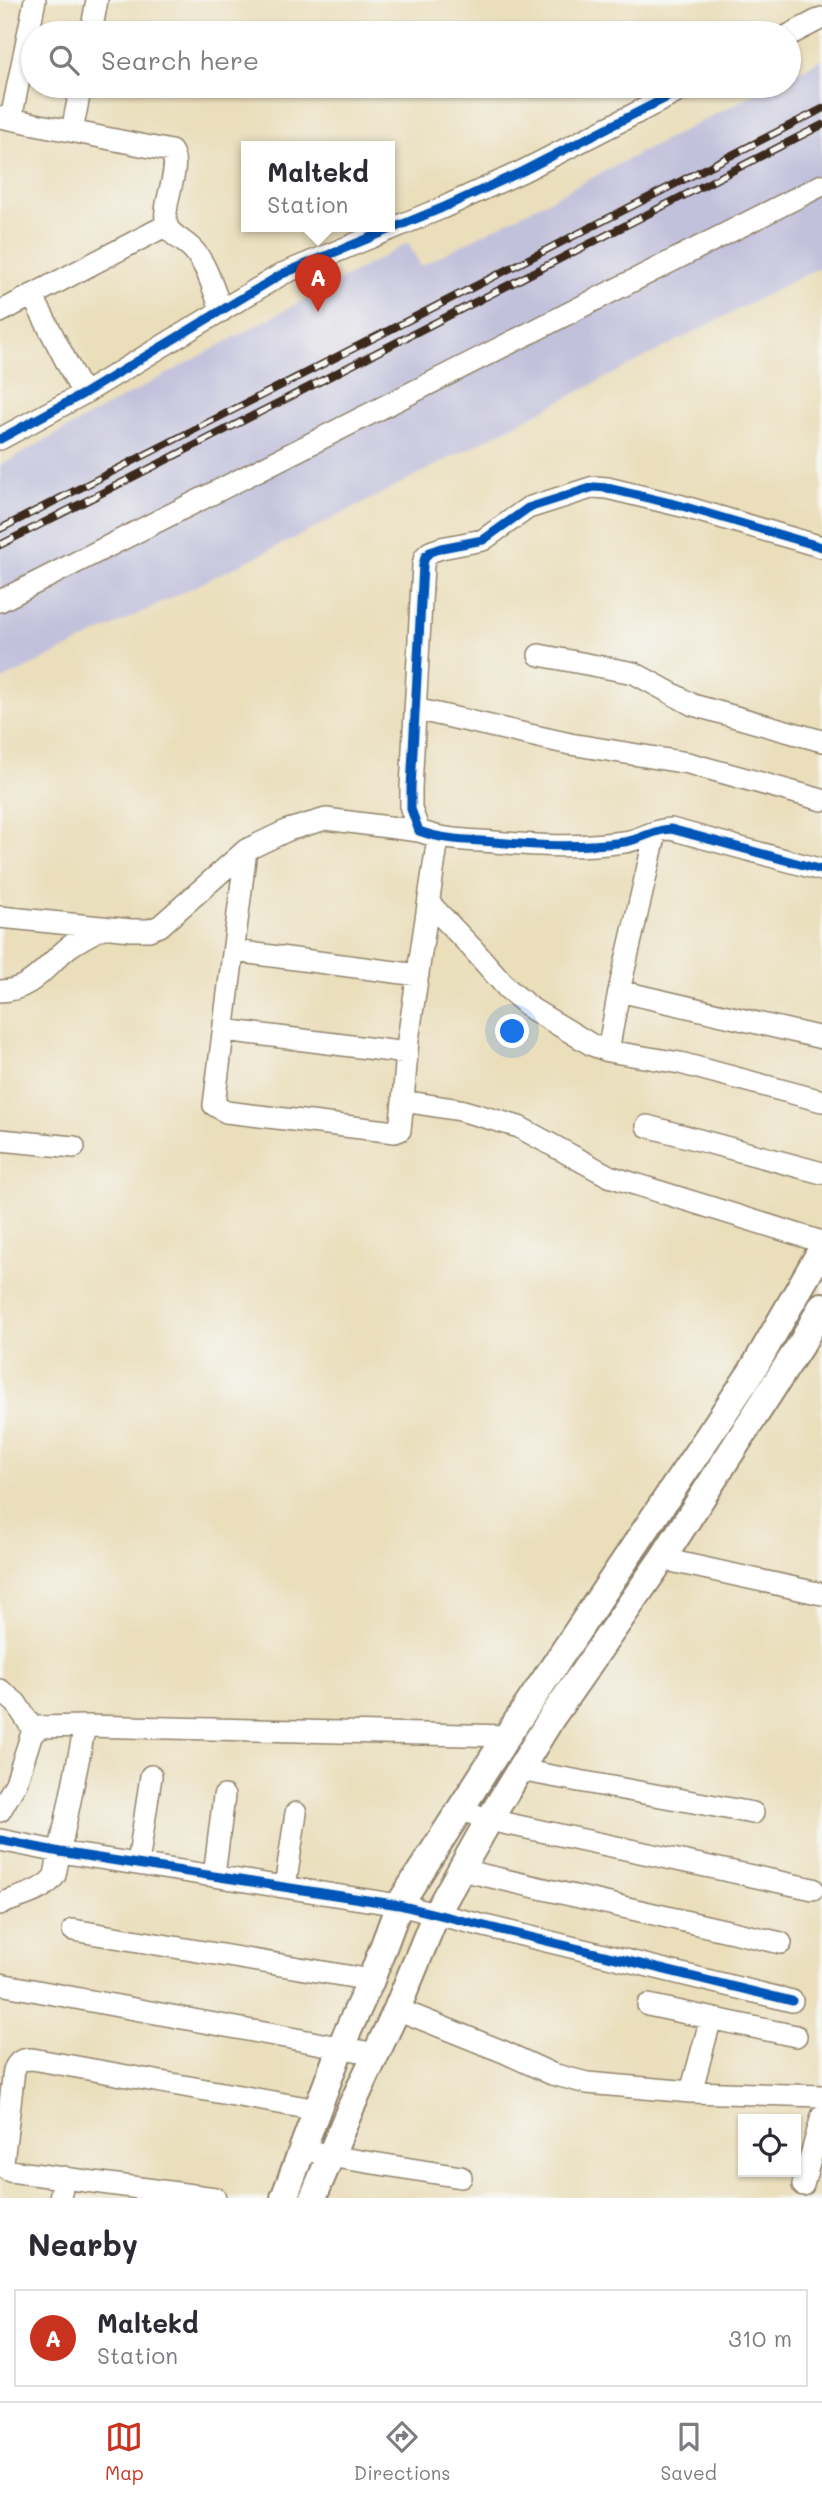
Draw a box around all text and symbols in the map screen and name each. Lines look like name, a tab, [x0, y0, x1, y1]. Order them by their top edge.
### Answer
search box	[21, 21, 801, 98]
icon: search	[45, 41, 83, 79]
text: Search here	[101, 43, 259, 77]
popup	[241, 141, 395, 232]
text: Maltekd	[267, 155, 369, 189]
text: Station	[267, 189, 348, 219]
pin: A	[295, 254, 341, 312]
your location	[495, 1014, 529, 1048]
map controls	[738, 2114, 801, 2177]
button: locate	[738, 2114, 801, 2177]
text: Nearby	[28, 2224, 138, 2264]
text: Maltekd	[97, 2306, 199, 2340]
text: A	[45, 2323, 61, 2353]
text: 310 m	[728, 2323, 792, 2353]
text: Station	[97, 2340, 178, 2370]
tab: Map	[105, 2418, 144, 2485]
tab: Directions	[354, 2418, 450, 2485]
tab: Saved	[661, 2418, 717, 2485]

